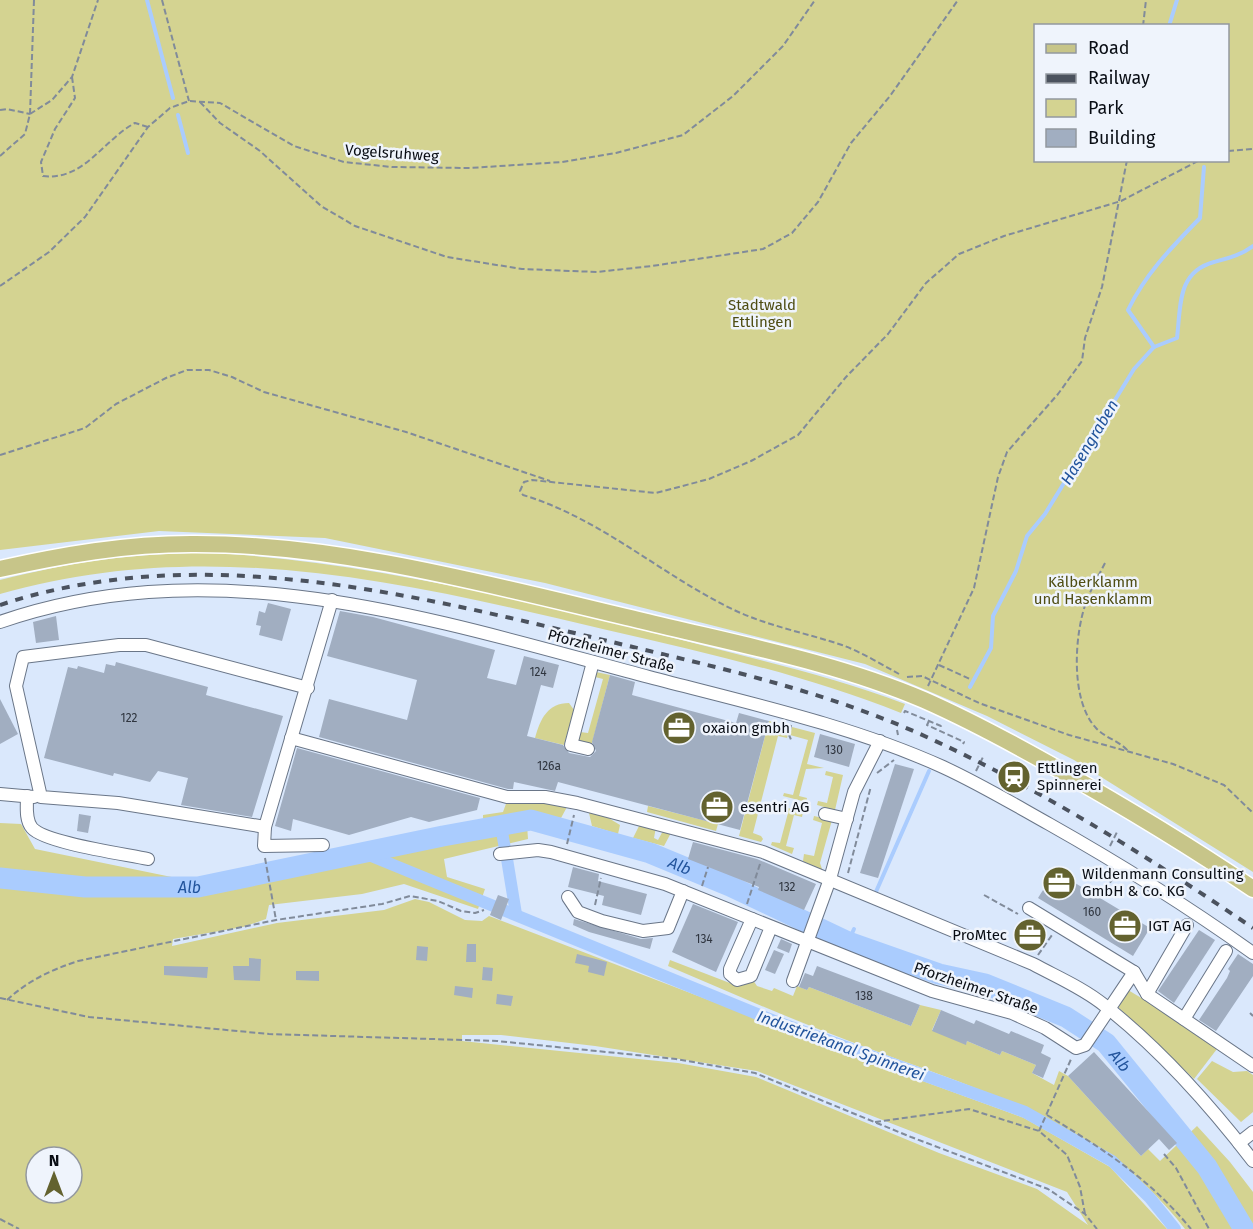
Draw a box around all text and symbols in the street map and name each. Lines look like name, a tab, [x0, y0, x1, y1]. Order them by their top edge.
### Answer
legend	[1034, 24, 1229, 162]
text: Road	[1088, 37, 1130, 59]
text: Railway	[1088, 67, 1150, 89]
text: Park	[1088, 97, 1124, 119]
text: Building	[1088, 127, 1156, 149]
street label: Vogelsruhweg	[345, 141, 440, 165]
park label: Stadtwald Ettlingen	[728, 296, 796, 331]
water label: Hasengraben	[1057, 396, 1122, 488]
park label: Kälberklamm und Hasenklamm	[1034, 573, 1152, 608]
street label: Pforzheimer Straße	[546, 625, 676, 677]
house number: 124	[529, 665, 547, 679]
office icon: oxaion gmbh	[661, 710, 697, 746]
house number: 122	[120, 711, 138, 725]
place label: oxaion gmbh	[702, 719, 790, 737]
house number: 130	[825, 743, 843, 757]
house number: 126a	[537, 759, 561, 773]
station icon: Ettlingen Spinnerei	[996, 759, 1032, 795]
place label: Ettlingen Spinnerei	[1037, 759, 1102, 794]
office icon: esentri AG	[699, 789, 735, 825]
place label: esentri AG	[740, 798, 809, 816]
water label: Alb	[665, 852, 694, 879]
office icon: Wildenmann Consulting GmbH & Co. KG	[1041, 865, 1077, 901]
place label: Wildenmann Consulting GmbH & Co. KG	[1082, 865, 1244, 900]
water label: Alb	[177, 878, 201, 897]
house number: 132	[778, 880, 796, 894]
house number: 160	[1083, 905, 1101, 919]
office icon: IGT AG	[1107, 908, 1143, 944]
office icon: ProMtec	[1012, 917, 1048, 953]
place label: IGT AG	[1148, 917, 1191, 935]
place label: ProMtec	[952, 926, 1007, 944]
house number: 134	[695, 932, 713, 946]
street label: Pforzheimer Straße	[911, 958, 1041, 1018]
house number: 138	[855, 989, 873, 1003]
water label: Industriekanal Spinnerei	[754, 1006, 928, 1085]
water label: Alb	[1105, 1045, 1134, 1076]
north arrow	[24, 1145, 84, 1205]
text: N	[49, 1151, 59, 1170]

